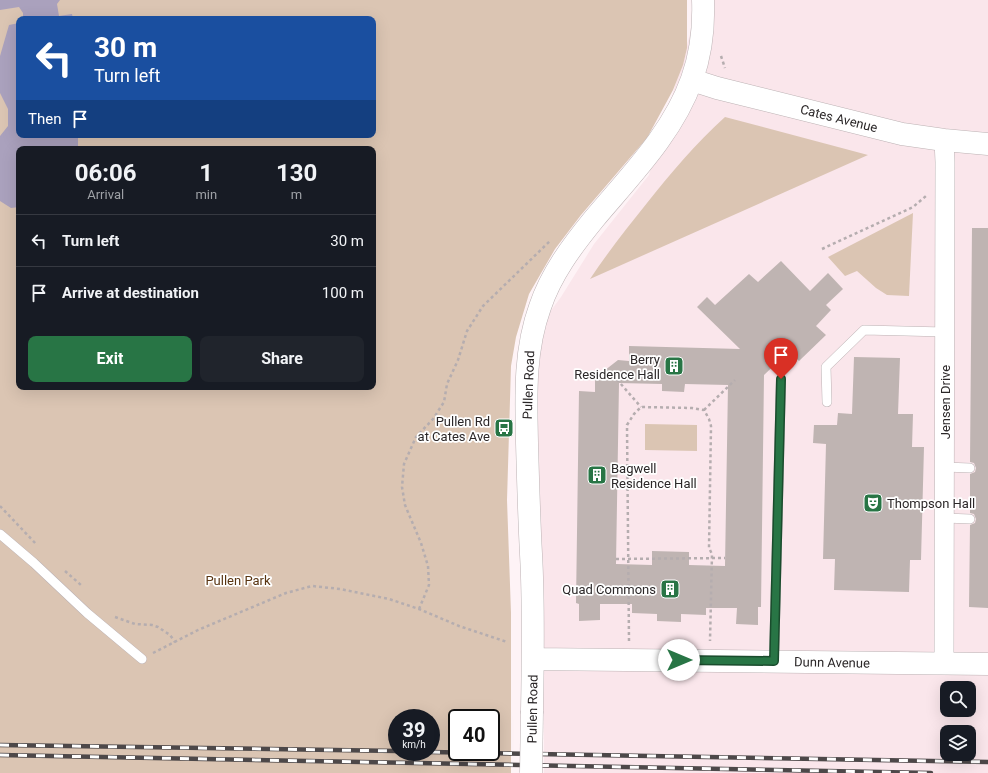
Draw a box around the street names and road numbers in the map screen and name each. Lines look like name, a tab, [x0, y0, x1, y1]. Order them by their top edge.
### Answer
street label: Cates Avenue	[799, 102, 879, 135]
street label: Pullen Road	[520, 350, 537, 420]
street label: Jensen Drive	[938, 365, 953, 439]
street label: Dunn Avenue	[794, 654, 870, 671]
street label: Pullen Road	[524, 674, 541, 744]

